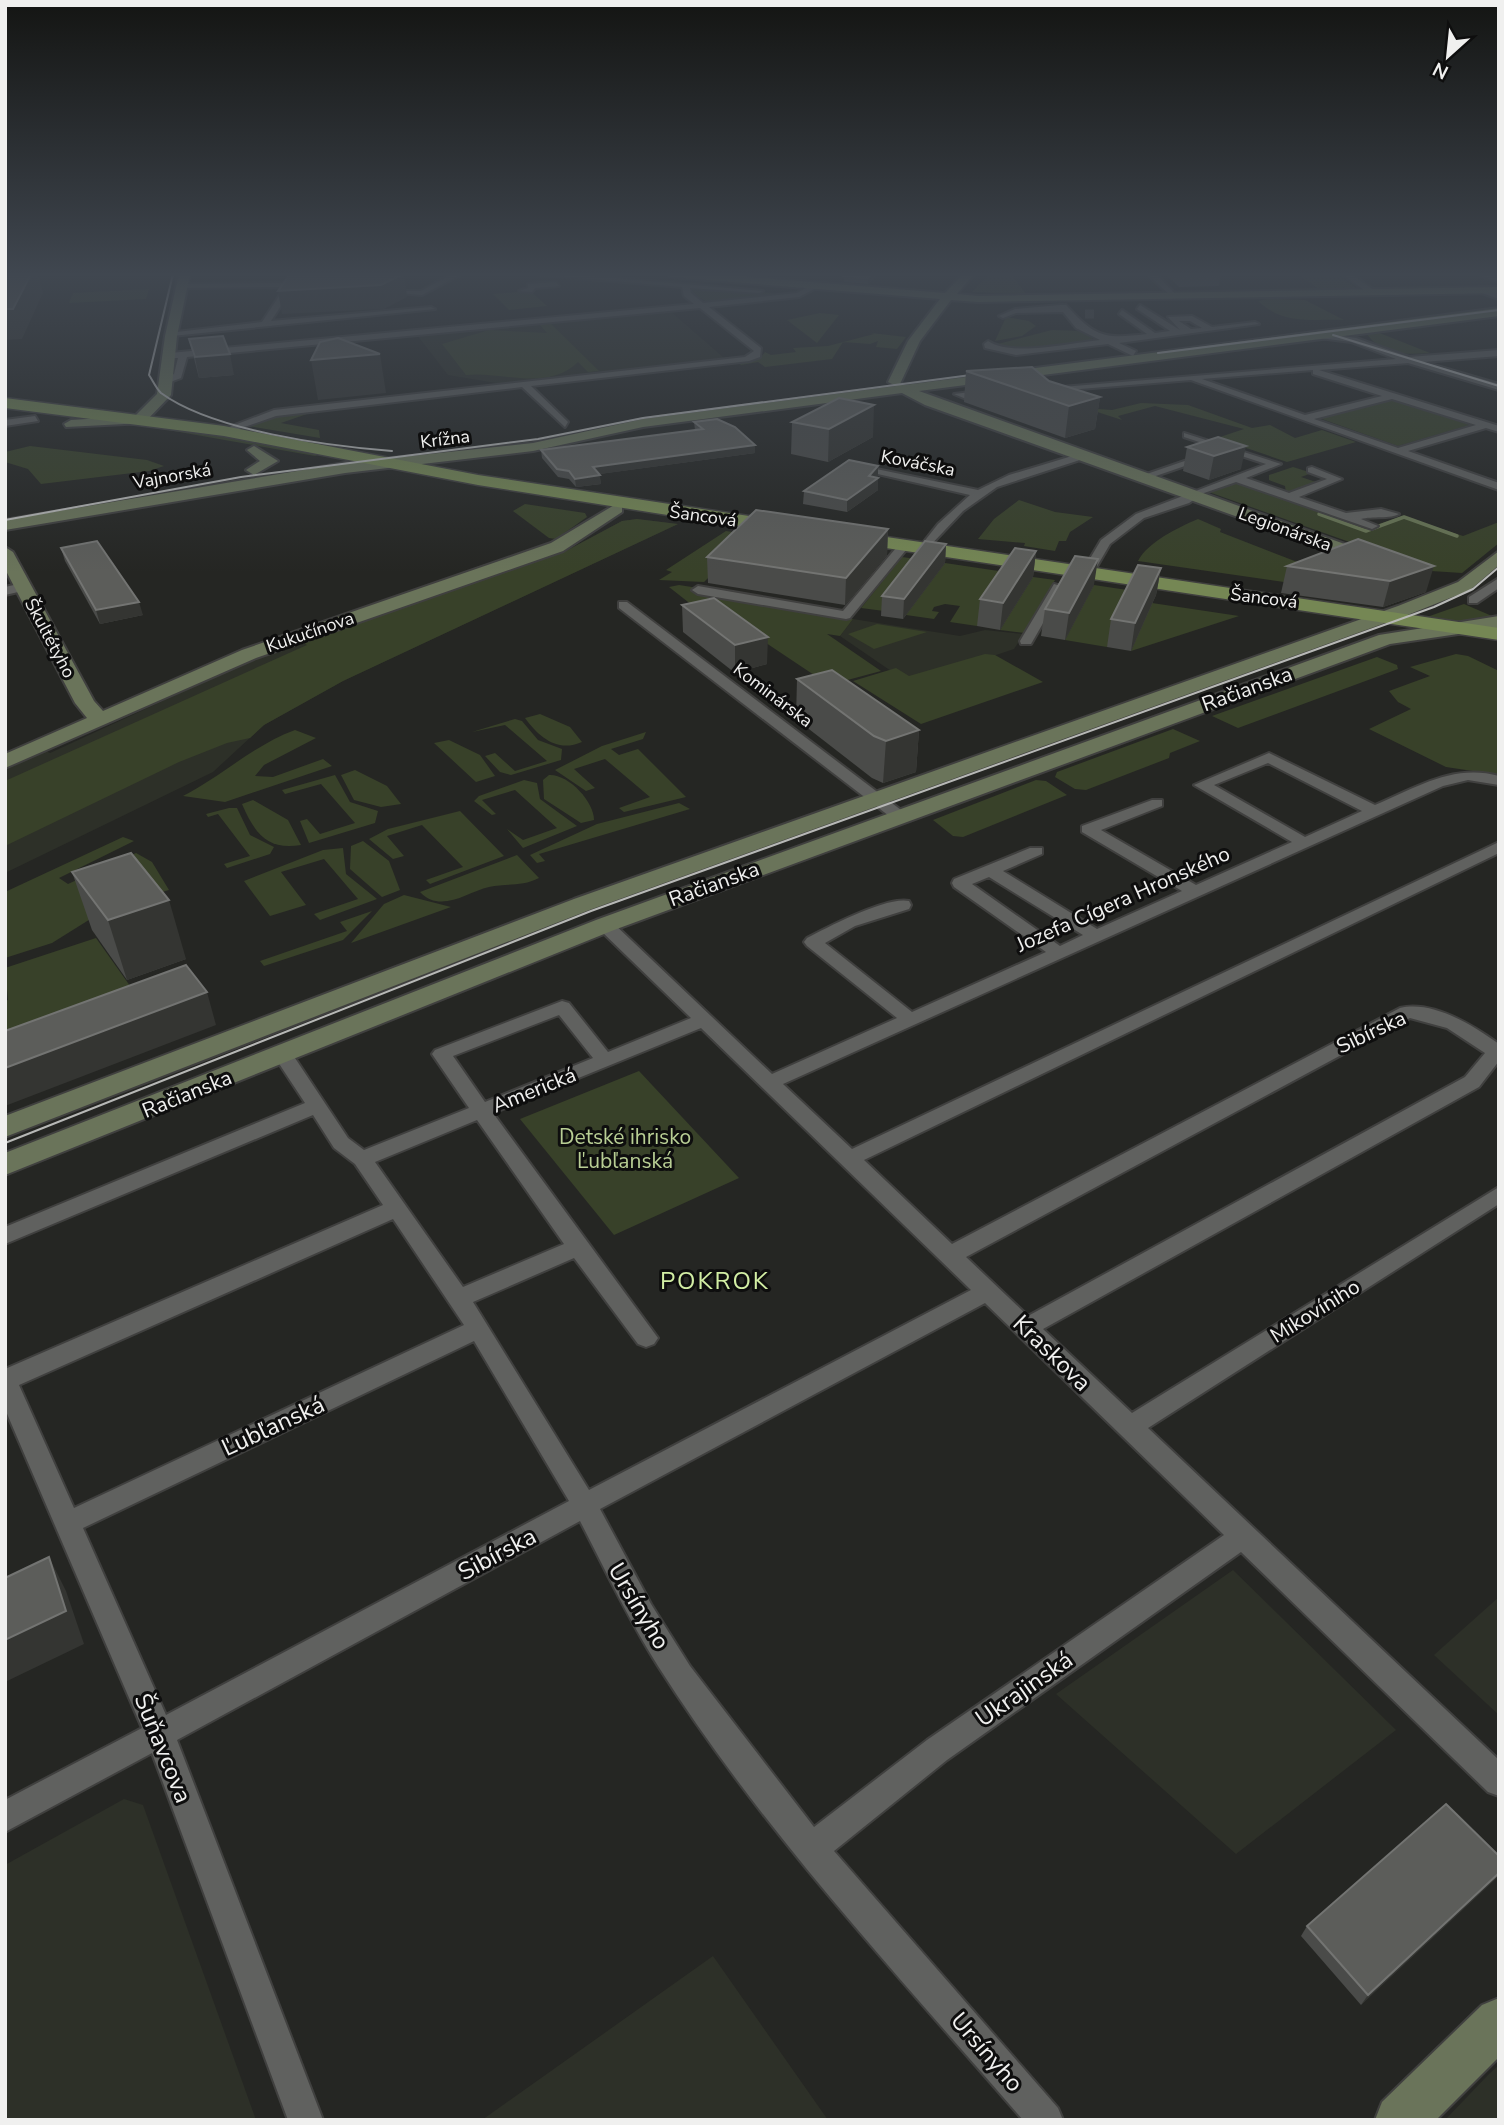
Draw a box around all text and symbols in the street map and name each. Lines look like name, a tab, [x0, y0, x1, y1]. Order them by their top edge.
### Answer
north arrow	[1413, 21, 1483, 91]
text: N	[1428, 55, 1453, 85]
street label: Krížna	[419, 424, 471, 454]
street label: Kováčska	[879, 444, 957, 482]
street label: Vajnorská	[130, 457, 213, 495]
street label: Šancová	[668, 499, 738, 533]
street label: Legionárska	[1235, 501, 1335, 557]
street label: Šancová	[1229, 582, 1299, 614]
street label: Škultétyho	[19, 594, 81, 682]
street label: Kukučínova	[263, 606, 357, 658]
street label: Kominárska	[728, 657, 818, 733]
street label: Račianska	[1198, 660, 1296, 718]
street label: Jozefa Cígera Hronského	[1011, 839, 1234, 959]
street label: Račianska	[665, 855, 763, 913]
street label: Sibírska	[1332, 1004, 1410, 1060]
street label: Americká	[488, 1061, 580, 1119]
street label: Račianska	[138, 1063, 236, 1125]
park label: Detské ihrisko Ľubľanská	[559, 1123, 691, 1175]
district label: POKROK	[660, 1265, 770, 1297]
street label: Mikovíniho	[1265, 1272, 1365, 1350]
street label: Kraskova	[1006, 1308, 1098, 1398]
street label: Ľubľanská	[216, 1388, 330, 1464]
street label: Sibírska	[452, 1520, 542, 1588]
street label: Ursínyho	[601, 1557, 677, 1655]
street label: Ukrajinská	[969, 1644, 1079, 1734]
street label: Šuňavcova	[127, 1688, 199, 1808]
street label: Ursínyho	[943, 2005, 1031, 2099]

